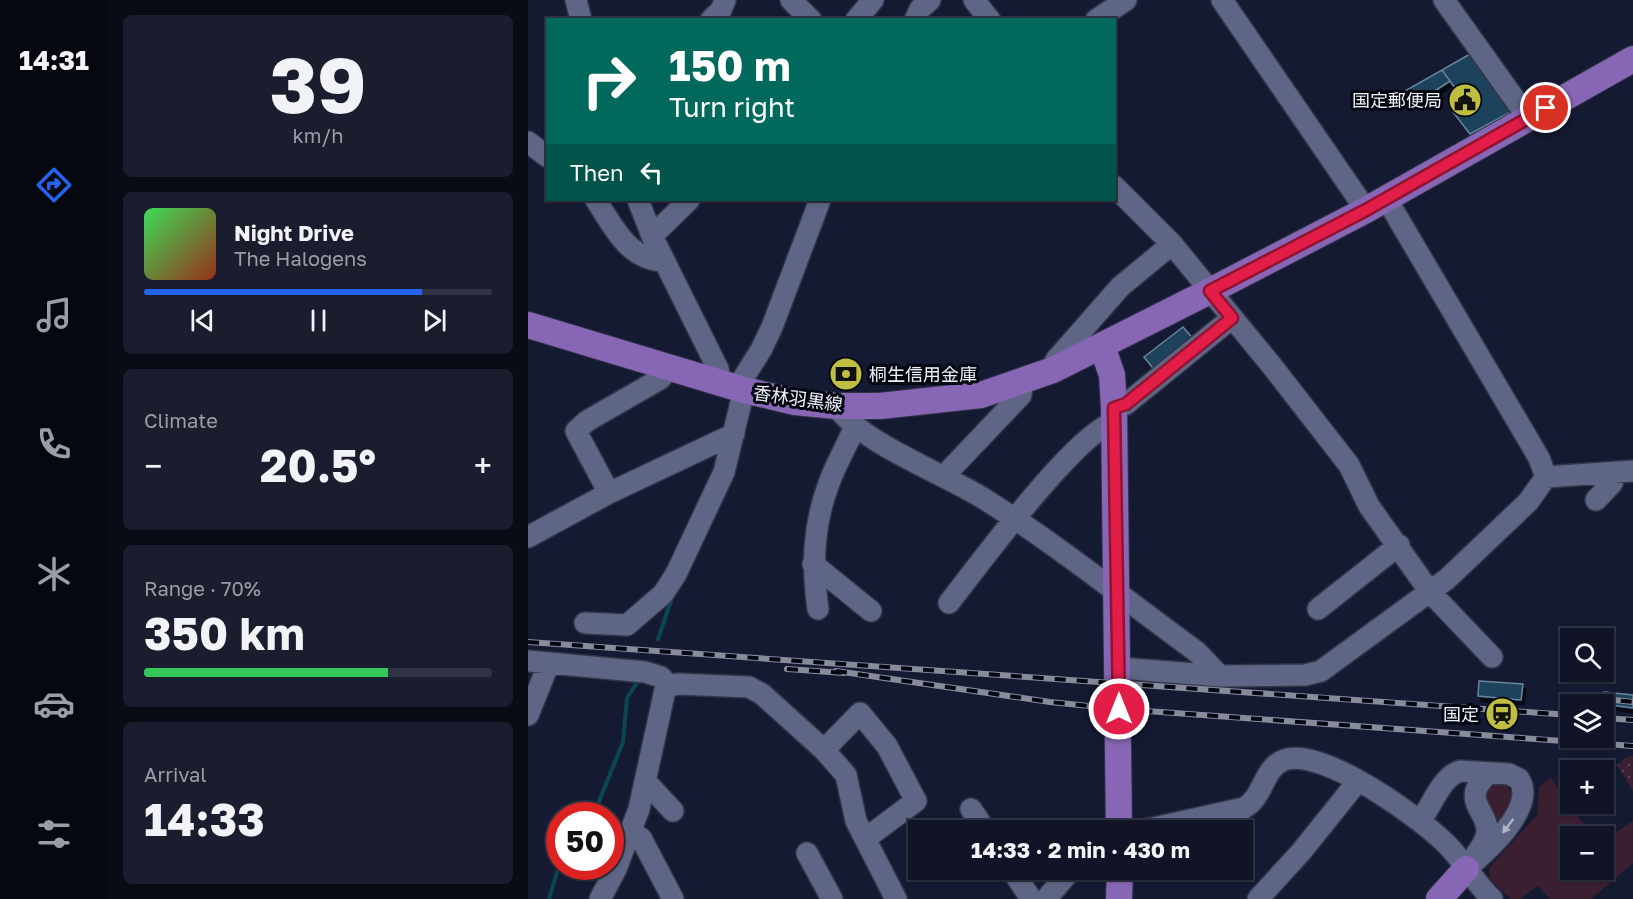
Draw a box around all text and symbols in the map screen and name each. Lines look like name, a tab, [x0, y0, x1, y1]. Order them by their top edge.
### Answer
text: 39	[269, 37, 367, 130]
text: 150 m	[669, 40, 791, 90]
icon: right	[570, 42, 648, 120]
text: 14:31	[19, 44, 89, 76]
public building icon: 国定郵便局	[1447, 82, 1483, 118]
pin	[1520, 82, 1571, 133]
place label: 国定郵便局	[1352, 89, 1442, 111]
text: Turn right	[669, 91, 795, 123]
icon: arrive	[1529, 91, 1562, 124]
text: km/h	[293, 123, 343, 147]
icon: left	[635, 156, 668, 189]
text: Then	[570, 159, 623, 186]
icon: directions	[33, 164, 75, 206]
text: Night Drive	[234, 219, 354, 246]
text: The Halogens	[234, 246, 367, 270]
icon: music	[33, 294, 75, 336]
icon: previous	[186, 304, 219, 337]
icon: pause	[302, 304, 335, 337]
icon: next	[418, 304, 451, 337]
bank icon: 桐生信用金庫	[828, 356, 864, 392]
place label: 桐生信用金庫	[869, 363, 977, 385]
street label: 香林羽黒線	[752, 381, 844, 415]
text: Climate	[144, 408, 218, 432]
icon: phone	[33, 423, 75, 465]
text: 20.5°	[260, 438, 376, 492]
text: −	[144, 446, 162, 485]
text: +	[474, 446, 492, 485]
icon: climate	[33, 553, 75, 595]
text: Range · 70%	[144, 576, 261, 600]
text: 350 km	[144, 606, 305, 660]
map controls	[1560, 628, 1614, 880]
button: search	[1560, 628, 1614, 682]
position arrow	[1087, 677, 1151, 741]
icon: car	[33, 683, 75, 725]
button: layers	[1560, 694, 1614, 748]
station icon: 国定	[1484, 696, 1520, 732]
place label: 国定	[1443, 703, 1479, 725]
button: +	[1560, 760, 1614, 814]
text: Arrival	[144, 762, 207, 786]
text: 14:33	[144, 792, 265, 846]
speed limit sign: 50	[546, 802, 624, 880]
icon: filters	[33, 813, 75, 855]
one-way arrow	[1502, 818, 1514, 833]
button: −	[1560, 826, 1614, 880]
text: 14:33 · 2 min · 430 m	[971, 836, 1190, 863]

